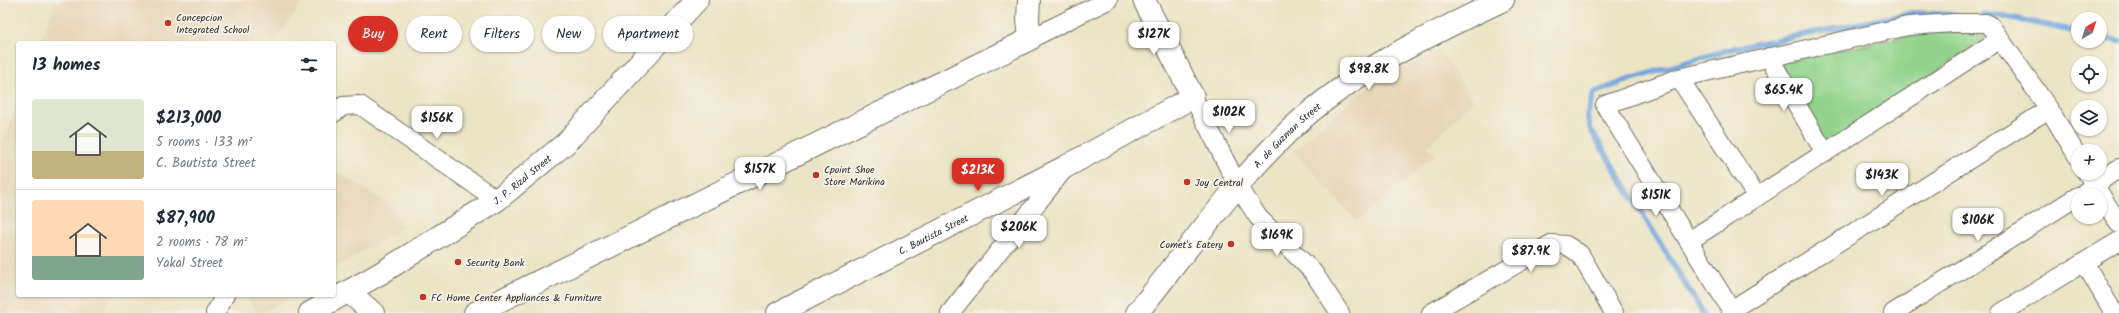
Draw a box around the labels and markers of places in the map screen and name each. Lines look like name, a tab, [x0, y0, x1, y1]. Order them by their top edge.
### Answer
place label: Concepcion Integrated School	[176, 10, 250, 38]
marker: Concepcion Integrated School	[163, 18, 173, 28]
pin: $127K	[1126, 22, 1182, 56]
pin: $98.8K	[1336, 57, 1402, 91]
pin: $65.4K	[1751, 78, 1817, 112]
pin: $102K	[1201, 100, 1257, 134]
pin: $156K	[409, 106, 465, 140]
pin: $157K	[732, 157, 788, 191]
pin: $213K	[950, 158, 1006, 192]
place label: Cpoint Shoe Store Marikina	[824, 162, 885, 190]
pin: $143K	[1854, 163, 1910, 197]
marker: Cpoint Shoe Store Marikina	[811, 170, 821, 180]
place label: Joy Central	[1195, 175, 1244, 191]
marker: Joy Central	[1182, 177, 1192, 187]
pin: $151K	[1628, 183, 1684, 217]
pin: $106K	[1950, 208, 2006, 242]
pin: $206K	[991, 215, 1047, 249]
pin: $169K	[1249, 223, 1305, 257]
place label: Comet's Eatery	[1160, 237, 1223, 253]
marker: Comet's Eatery	[1226, 239, 1236, 249]
pin: $87.9K	[1498, 239, 1564, 273]
place label: Security Bank	[466, 255, 525, 271]
marker: Security Bank	[453, 257, 463, 267]
place label: FC Home Center Appliances & Furniture	[431, 290, 602, 306]
marker: FC Home Center Appliances & Furniture	[418, 292, 428, 302]

